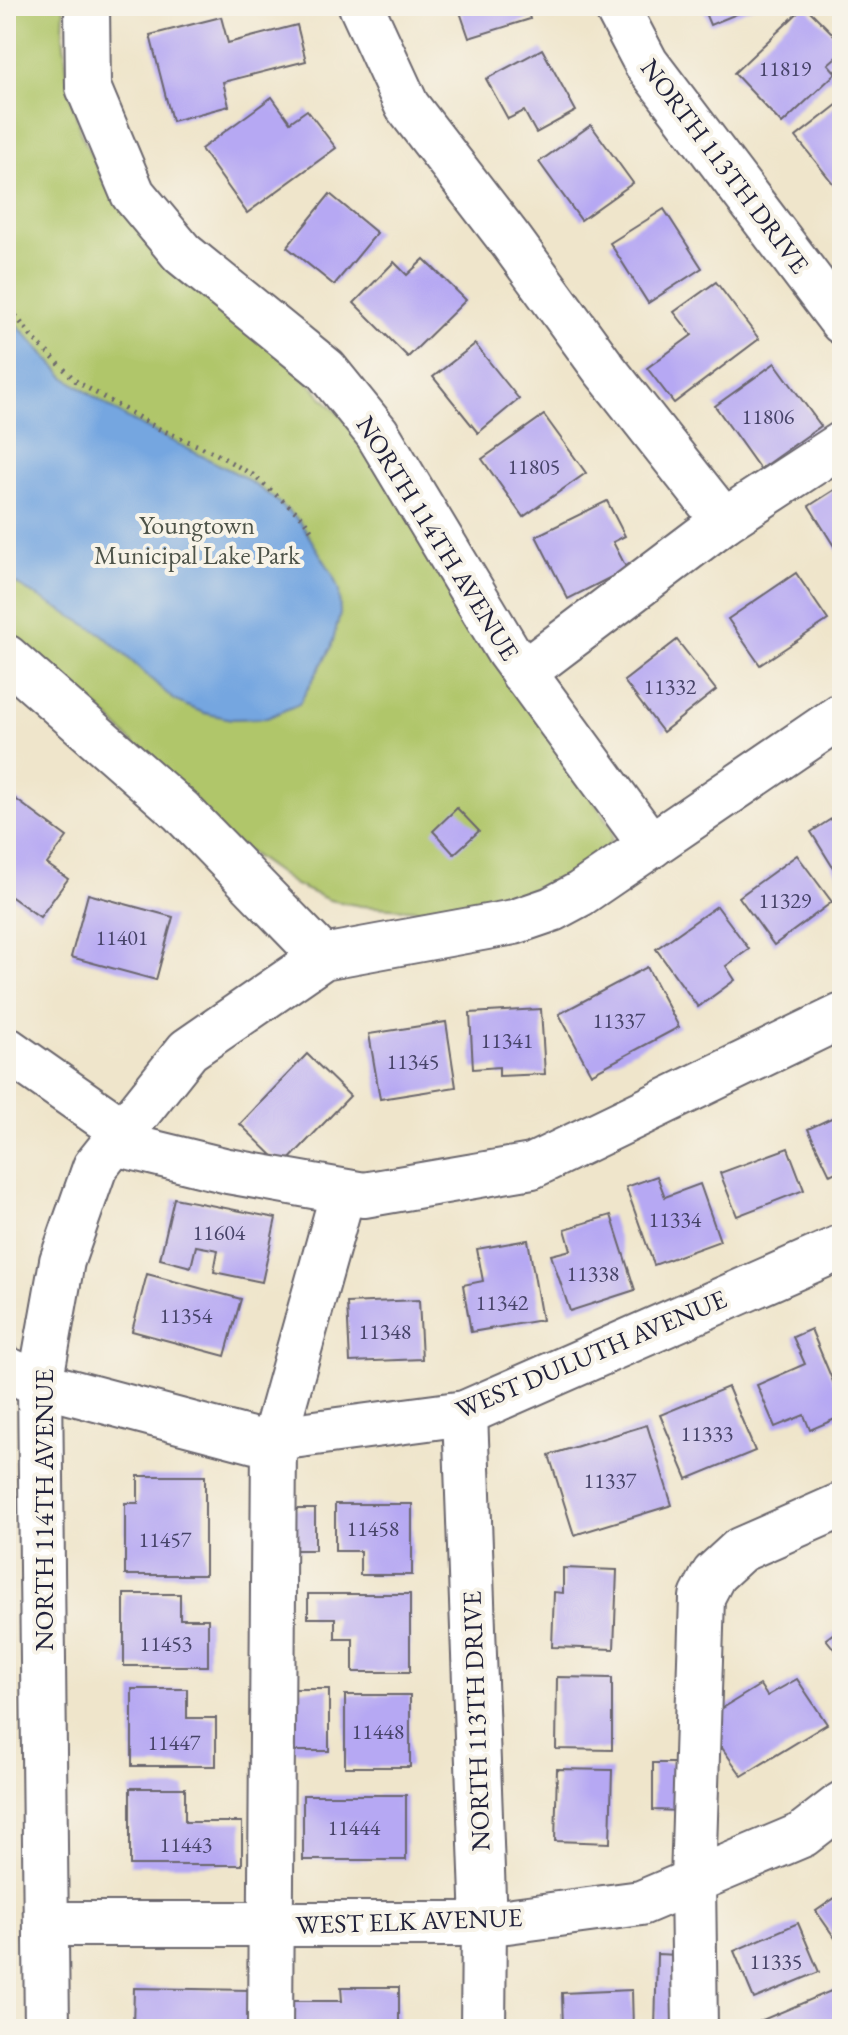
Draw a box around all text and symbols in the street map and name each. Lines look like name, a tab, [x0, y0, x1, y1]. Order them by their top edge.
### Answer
street label: NORTH 113TH DRIVE	[633, 52, 817, 280]
house number: 11819	[759, 54, 812, 83]
house number: 11806	[742, 402, 795, 431]
street label: NORTH 114TH AVENUE	[349, 409, 527, 667]
house number: 11805	[508, 452, 560, 481]
park label: Youngtown Municipal Lake Park	[94, 508, 301, 572]
house number: 11332	[644, 672, 697, 701]
house number: 11329	[759, 886, 812, 915]
house number: 11401	[96, 923, 148, 952]
house number: 11337	[593, 1006, 646, 1035]
house number: 11341	[481, 1026, 533, 1055]
house number: 11345	[387, 1047, 439, 1076]
house number: 11334	[649, 1205, 702, 1234]
house number: 11604	[193, 1218, 246, 1247]
house number: 11338	[567, 1259, 619, 1288]
street label: WEST DULUTH AVENUE	[450, 1281, 732, 1426]
house number: 11342	[476, 1288, 529, 1317]
house number: 11354	[160, 1301, 213, 1330]
house number: 11348	[359, 1317, 411, 1346]
street label: NORTH 114TH AVENUE	[27, 1369, 61, 1651]
house number: 11333	[681, 1419, 733, 1448]
house number: 11337	[584, 1466, 637, 1495]
house number: 11458	[347, 1514, 399, 1543]
house number: 11457	[139, 1525, 192, 1554]
street label: NORTH 113TH DRIVE	[454, 1590, 498, 1852]
house number: 11453	[140, 1629, 192, 1658]
house number: 11448	[352, 1717, 404, 1746]
house number: 11447	[148, 1728, 201, 1757]
house number: 11444	[328, 1813, 381, 1842]
house number: 11443	[160, 1830, 212, 1859]
street label: WEST ELK AVENUE	[295, 1900, 523, 1942]
house number: 11335	[750, 1947, 802, 1976]

